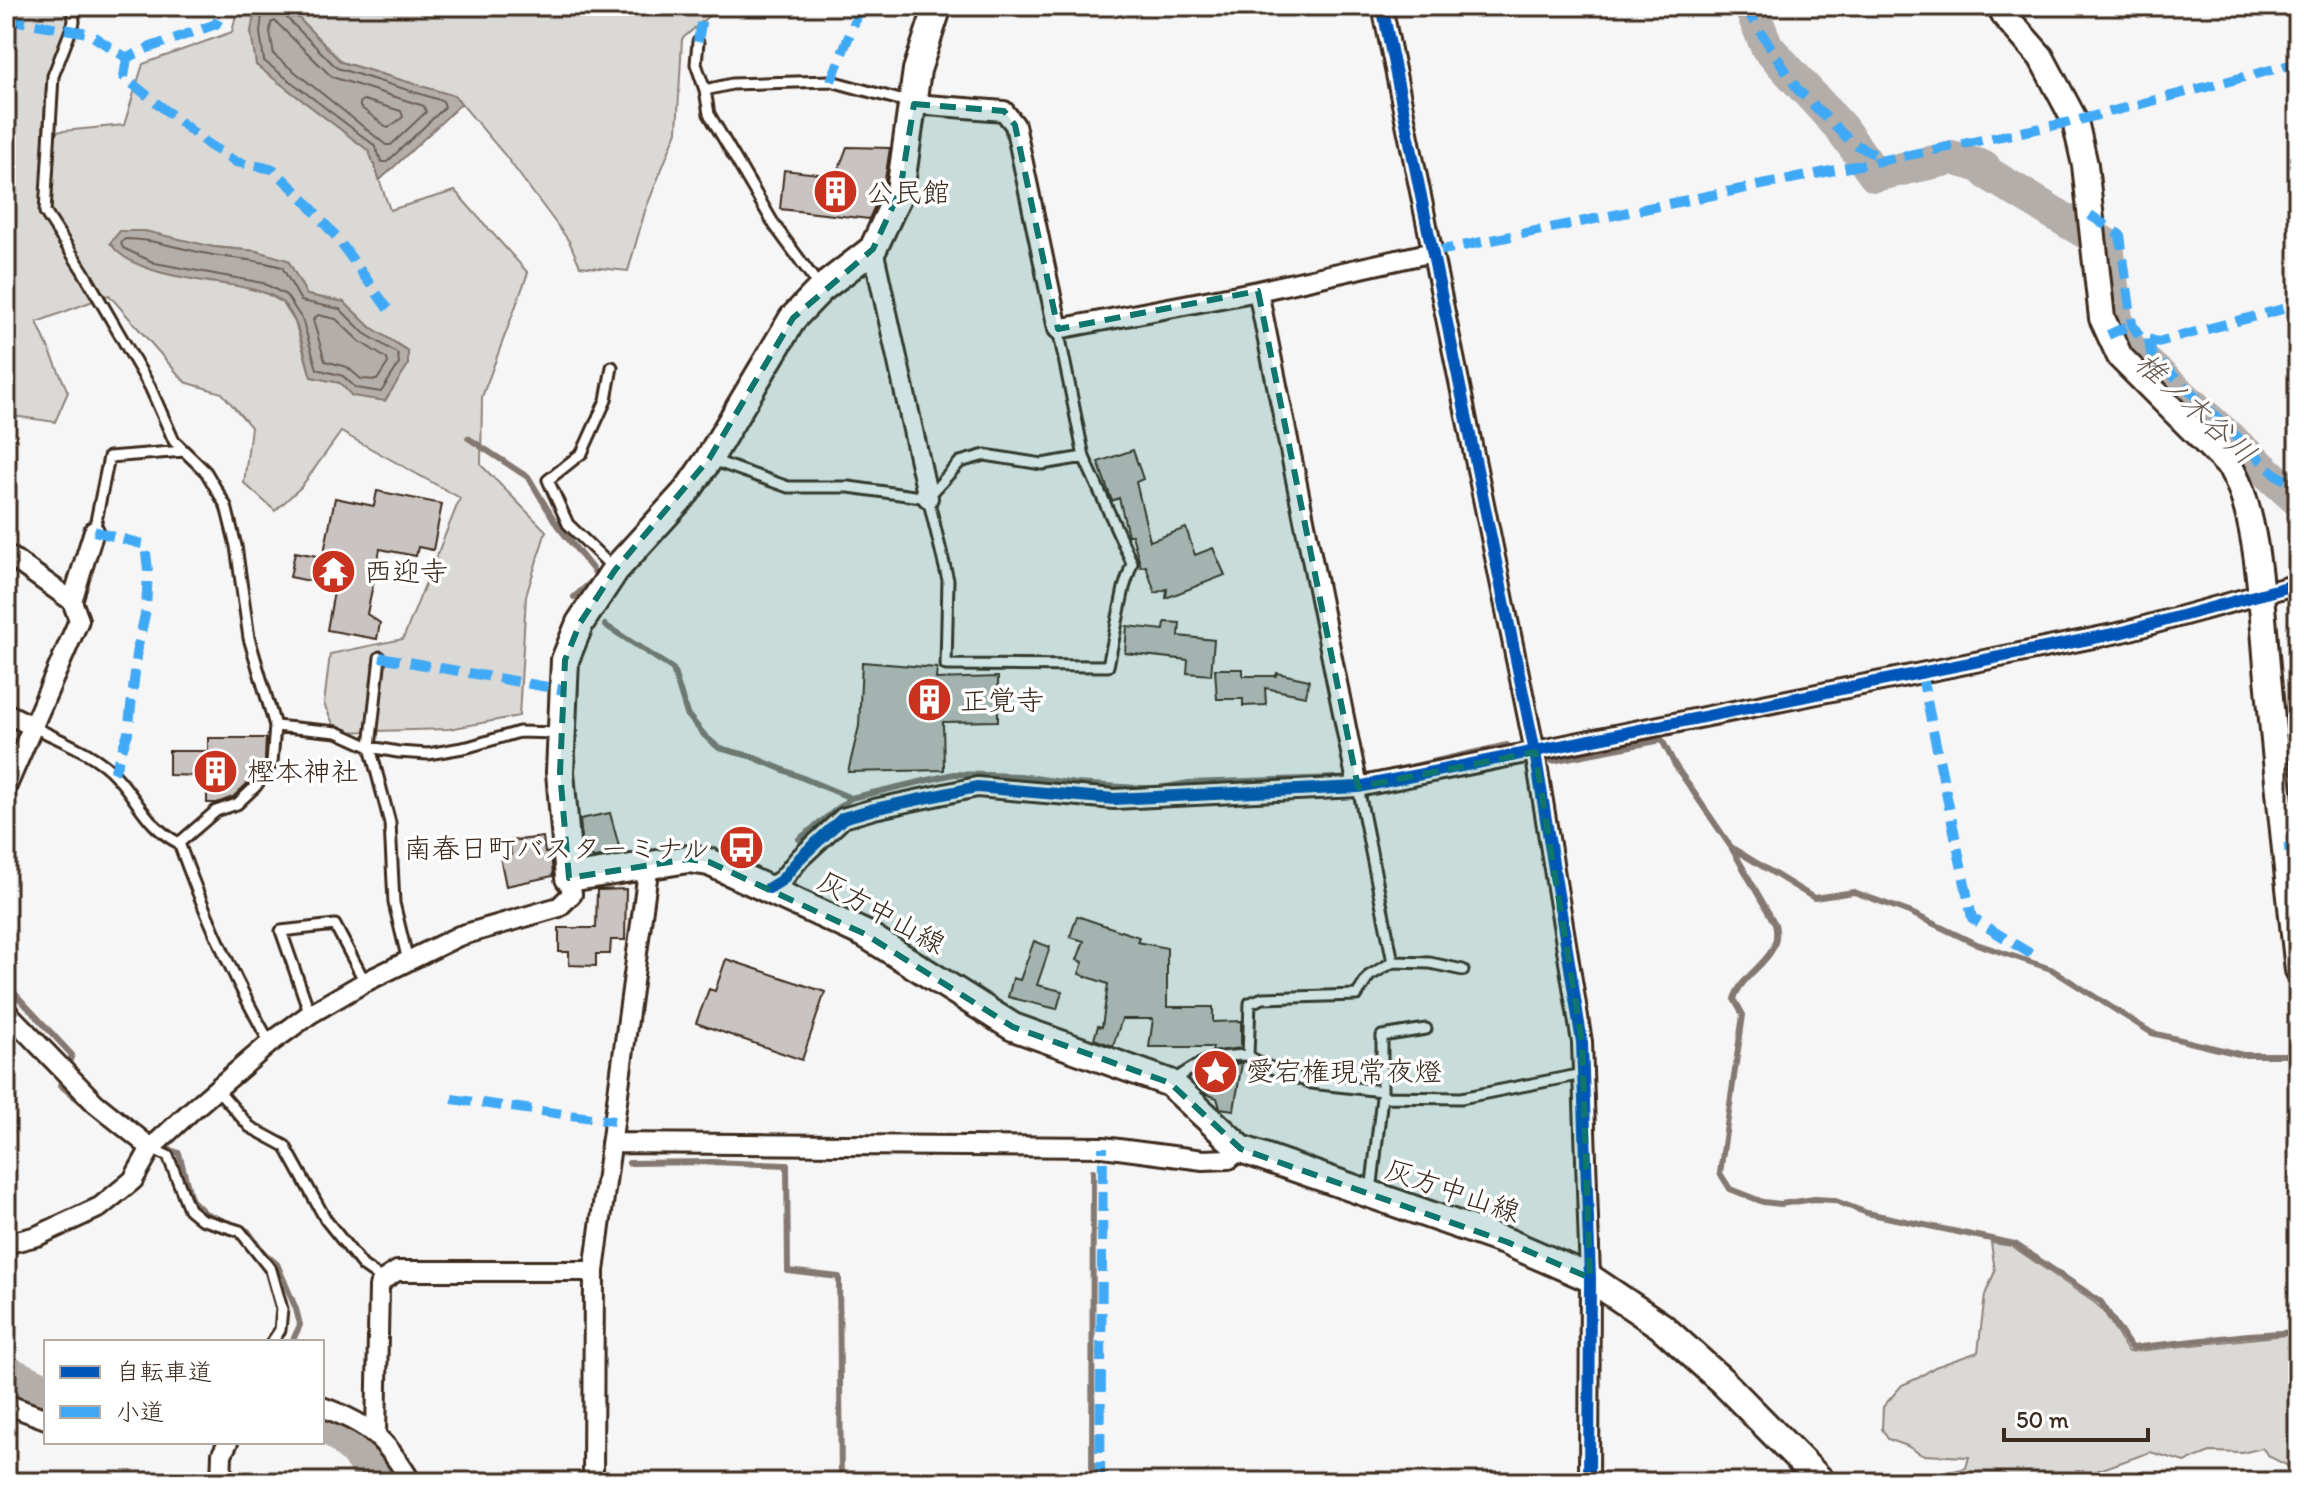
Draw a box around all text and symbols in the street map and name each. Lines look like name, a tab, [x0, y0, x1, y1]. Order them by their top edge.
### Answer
building icon: 公民館	[811, 168, 859, 216]
place label: 公民館	[866, 175, 950, 209]
water label: 椎ノ木谷川	[2128, 344, 2264, 472]
temple icon: 西迎寺	[309, 547, 357, 595]
place label: 西迎寺	[364, 554, 448, 588]
building icon: 正覚寺	[905, 676, 953, 724]
place label: 正覚寺	[960, 683, 1044, 717]
building icon: 樫本神社	[192, 747, 240, 795]
place label: 樫本神社	[247, 754, 359, 788]
bus stop icon: 南春日町バスターミナル	[717, 824, 765, 872]
place label: 南春日町バスターミナル	[404, 831, 710, 865]
street label: 灰方中山線	[813, 863, 951, 961]
place icon: 愛宕権現常夜燈	[1191, 1047, 1239, 1095]
place label: 愛宕権現常夜燈	[1246, 1054, 1442, 1088]
street label: 灰方中山線	[1381, 1151, 1525, 1229]
legend	[44, 1340, 324, 1444]
text: 自転車道	[116, 1357, 212, 1386]
scale bar	[2004, 1392, 2148, 1442]
text: 小道	[116, 1397, 164, 1426]
text: 50 m	[2016, 1405, 2069, 1434]

